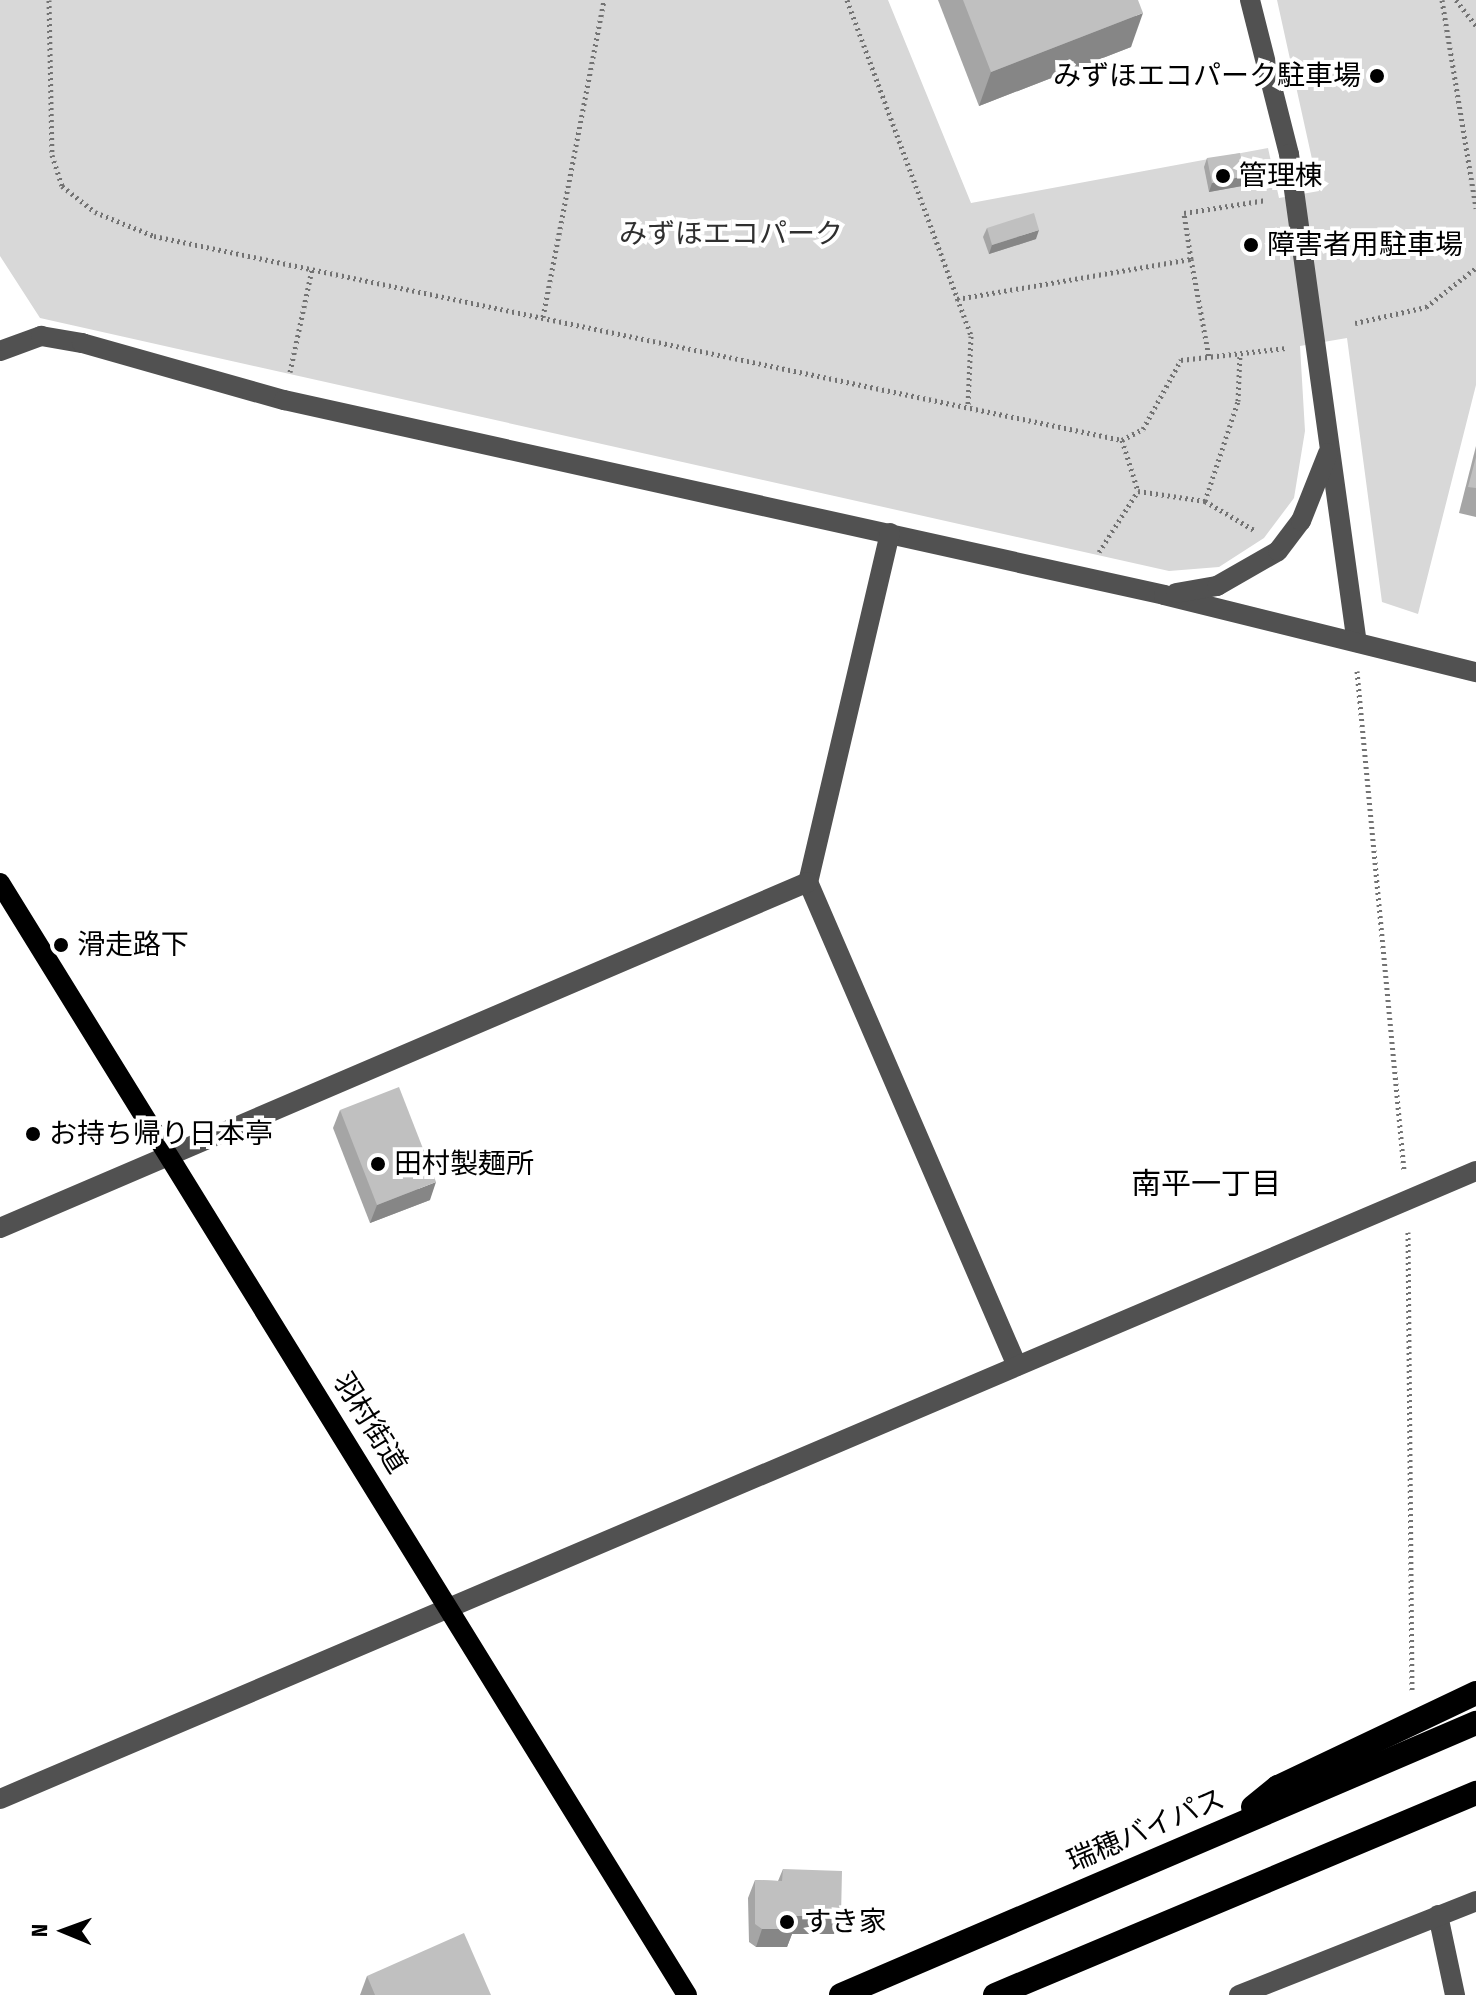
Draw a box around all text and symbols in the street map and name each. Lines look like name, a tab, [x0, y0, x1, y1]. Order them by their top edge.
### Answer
place label: みずほエコパーク駐車場	[1053, 59, 1361, 93]
marker: みずほエコパーク駐車場	[1368, 67, 1386, 85]
place label: 管理棟	[1239, 159, 1323, 193]
marker: 管理棟	[1214, 167, 1232, 185]
park label: みずほエコパーク	[619, 217, 843, 251]
place label: 障害者用駐車場	[1267, 228, 1463, 262]
marker: 障害者用駐車場	[1242, 236, 1260, 254]
place label: 滑走路下	[77, 928, 189, 962]
marker: 滑走路下	[52, 936, 70, 954]
place label: お持ち帰り日本亭	[49, 1117, 273, 1151]
marker: お持ち帰り日本亭	[24, 1125, 42, 1143]
place label: 田村製麺所	[394, 1147, 534, 1181]
marker: 田村製麺所	[369, 1155, 387, 1173]
district label: 南平一丁目	[1131, 1166, 1281, 1202]
street label: 羽村街道	[326, 1367, 414, 1479]
street label: 瑞穂バイパス	[1062, 1782, 1230, 1878]
north arrow	[24, 1891, 104, 1971]
place label: すき家	[803, 1905, 887, 1939]
marker: すき家	[778, 1913, 796, 1931]
text: N	[26, 1924, 53, 1937]

